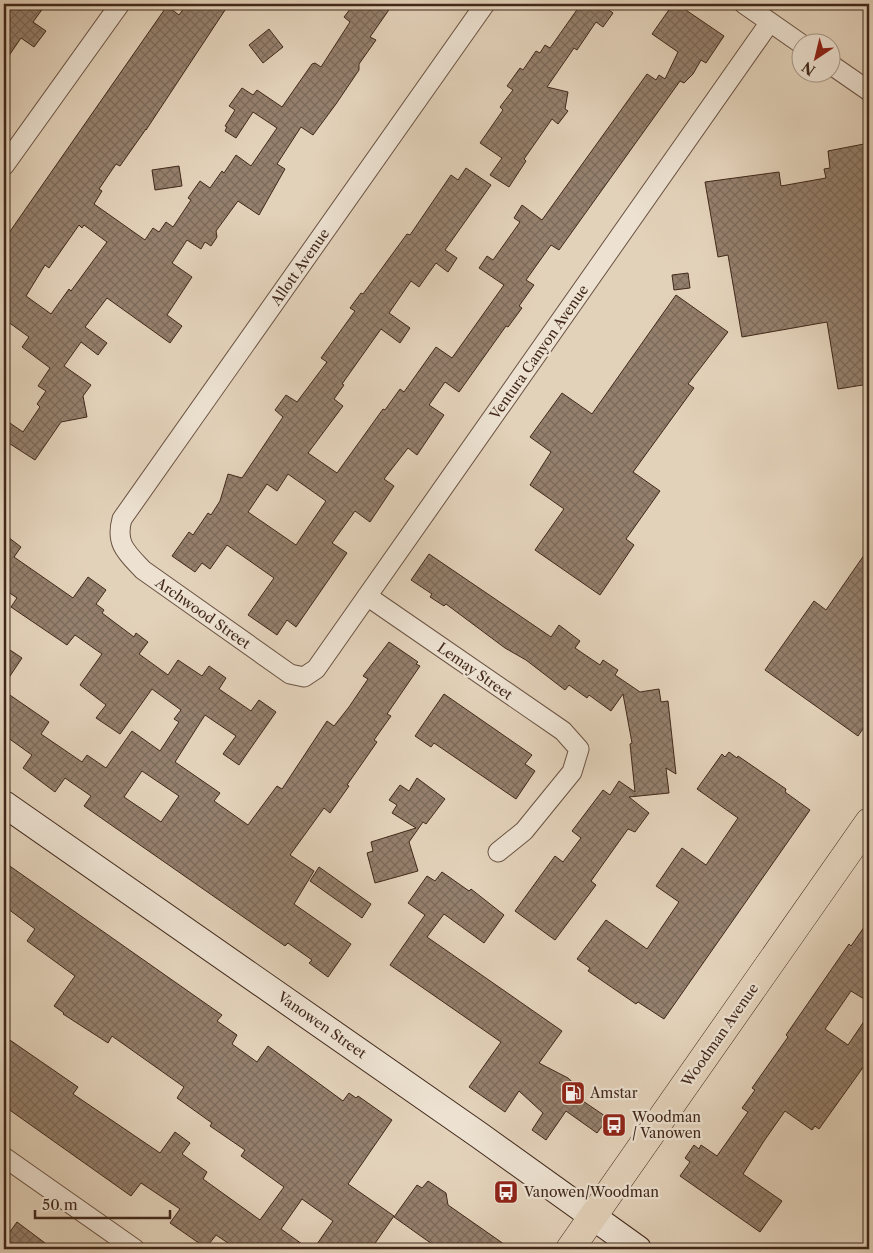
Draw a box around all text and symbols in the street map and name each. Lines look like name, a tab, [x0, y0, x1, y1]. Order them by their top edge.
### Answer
north arrow	[790, 32, 840, 82]
text: N	[798, 58, 819, 80]
street label: Allott Avenue	[266, 225, 333, 310]
street label: Ventura Canyon Avenue	[485, 281, 592, 424]
street label: Archwood Street	[151, 573, 254, 653]
street label: Lemay Street	[434, 638, 516, 704]
street label: Woodman Avenue	[677, 980, 762, 1091]
street label: Vanowen Street	[273, 987, 370, 1062]
fuel station icon: Amstar	[560, 1080, 586, 1106]
place label: Amstar	[589, 1084, 638, 1102]
place label: Woodman / Vanowen	[631, 1108, 701, 1142]
bus stop icon: Woodman / Vanowen	[601, 1112, 627, 1138]
bus stop icon: Vanowen/Woodman	[493, 1179, 519, 1205]
place label: Vanowen/Woodman	[523, 1183, 659, 1201]
scale bar	[35, 1188, 170, 1220]
text: 50 m	[42, 1195, 78, 1214]

